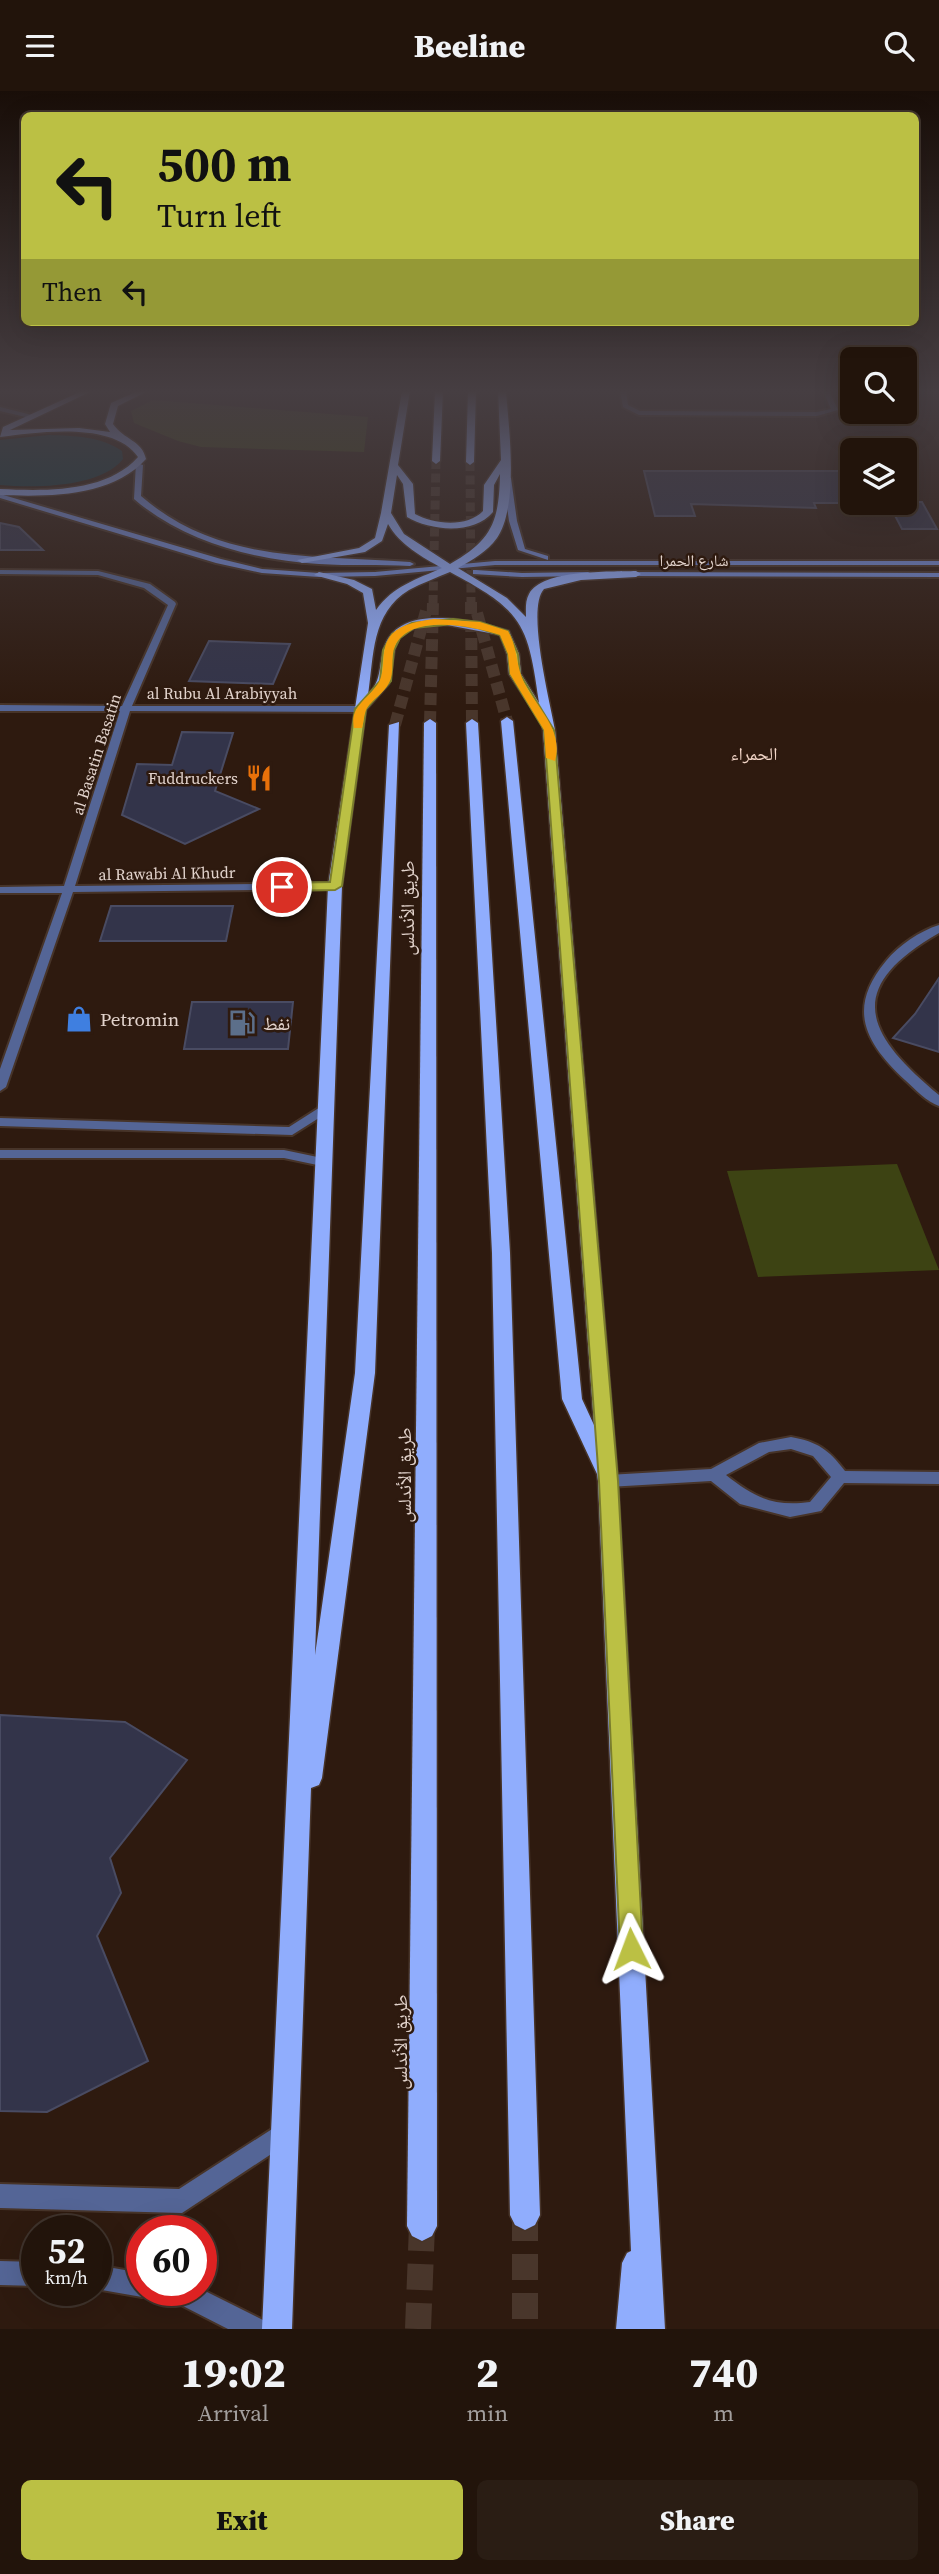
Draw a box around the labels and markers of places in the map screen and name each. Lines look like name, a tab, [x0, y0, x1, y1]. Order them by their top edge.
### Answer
restaurant icon: Fuddruckers	[244, 763, 274, 793]
place label: Fuddruckers	[148, 767, 238, 789]
pin	[252, 857, 312, 917]
shop icon: Petromin	[64, 1004, 94, 1034]
place label: Petromin	[100, 1006, 179, 1032]
fuel station icon: نفط	[227, 1008, 257, 1038]
place label: نفط	[263, 1010, 290, 1036]

